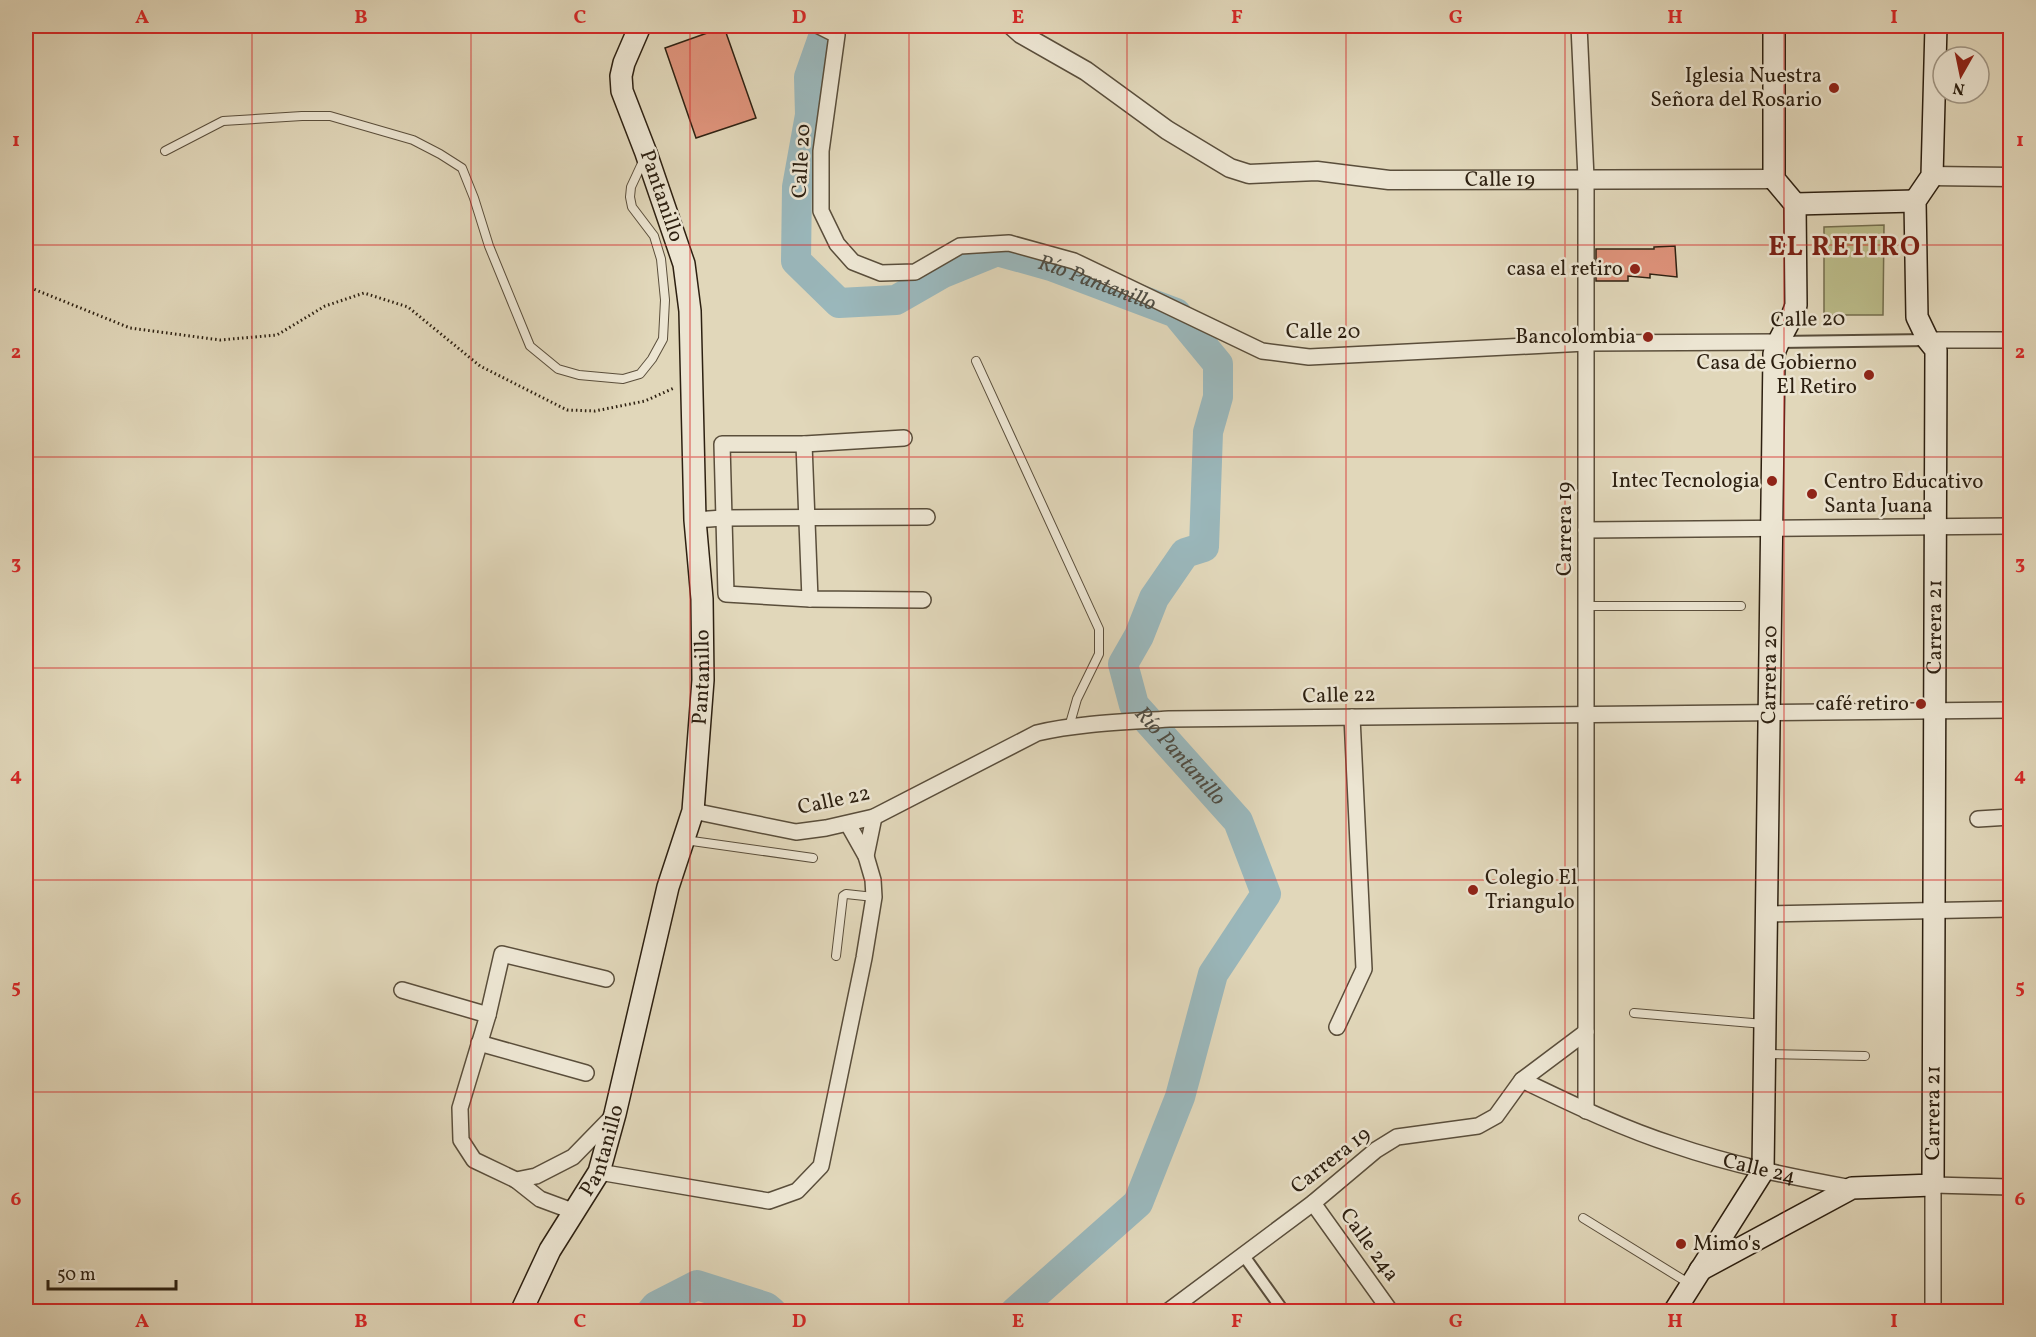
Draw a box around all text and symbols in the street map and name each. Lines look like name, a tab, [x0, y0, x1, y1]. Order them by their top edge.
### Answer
text: A	[135, 4, 149, 32]
text: B	[354, 4, 368, 32]
text: C	[574, 4, 587, 32]
text: D	[792, 4, 806, 32]
text: E	[1012, 4, 1024, 32]
text: F	[1231, 4, 1243, 32]
text: G	[1449, 4, 1463, 32]
text: H	[1667, 4, 1683, 32]
text: I	[1890, 4, 1898, 32]
north arrow	[1931, 45, 1991, 105]
place label: Iglesia Nuestra Señora del Rosario	[1650, 62, 1822, 115]
text: N	[1951, 76, 1966, 100]
marker: Iglesia Nuestra Señora del Rosario	[1827, 81, 1841, 95]
street label: Calle 20	[786, 123, 818, 199]
text: 1	[12, 127, 20, 155]
text: 1	[2016, 127, 2024, 155]
street label: Pantanillo	[632, 146, 690, 246]
street label: Calle 19	[1465, 165, 1535, 194]
district label: EL RETIRO	[1768, 229, 1922, 267]
water label: Río Pantanillo	[1034, 248, 1160, 320]
place label: casa el retiro	[1507, 255, 1623, 284]
marker: casa el retiro	[1628, 262, 1642, 276]
street label: Calle 20	[1770, 305, 1846, 335]
street label: Calle 20	[1286, 318, 1360, 347]
place label: Bancolombia	[1515, 323, 1636, 352]
marker: Bancolombia	[1641, 330, 1655, 344]
text: 2	[11, 339, 21, 367]
text: 2	[2015, 339, 2025, 367]
place label: Casa de Gobierno El Retiro	[1697, 349, 1857, 402]
marker: Casa de Gobierno El Retiro	[1862, 368, 1876, 382]
place label: Intec Tecnologia	[1611, 467, 1760, 496]
place label: Centro Educativo Santa Juana	[1824, 468, 1983, 521]
marker: Intec Tecnologia	[1765, 474, 1779, 488]
street label: Carrera 19	[1551, 482, 1580, 576]
marker: Centro Educativo Santa Juana	[1805, 487, 1819, 501]
text: 3	[11, 550, 21, 578]
text: 3	[2015, 550, 2025, 578]
street label: Carrera 21	[1920, 579, 1950, 674]
street label: Carrera 20	[1755, 625, 1785, 724]
street label: Pantanillo	[685, 629, 718, 726]
street label: Calle 22	[1302, 681, 1376, 711]
place label: café retiro	[1815, 690, 1909, 719]
marker: café retiro	[1914, 697, 1928, 711]
water label: Río Pantanillo	[1127, 700, 1233, 813]
text: 4	[10, 762, 22, 790]
text: 4	[2014, 762, 2026, 790]
street label: Calle 22	[795, 779, 873, 823]
place label: Colegio El Triangulo	[1485, 864, 1577, 917]
marker: Colegio El Triangulo	[1466, 883, 1480, 897]
text: 5	[11, 974, 21, 1002]
text: 5	[2015, 974, 2025, 1002]
street label: Carrera 21	[1919, 1065, 1948, 1160]
street label: Pantanillo	[573, 1102, 631, 1202]
street label: Carrera 19	[1285, 1121, 1377, 1201]
street label: Calle 24	[1720, 1146, 1798, 1191]
text: 6	[11, 1186, 22, 1214]
text: 6	[2015, 1186, 2026, 1214]
street label: Calle 24a	[1332, 1202, 1406, 1288]
place label: Mimo's	[1693, 1230, 1761, 1259]
marker: Mimo's	[1674, 1237, 1688, 1251]
scale bar	[48, 1253, 176, 1291]
text: 50 m	[57, 1263, 96, 1288]
text: A	[135, 1308, 149, 1336]
text: B	[354, 1308, 368, 1336]
text: C	[574, 1308, 587, 1336]
text: D	[792, 1308, 806, 1336]
text: E	[1012, 1308, 1024, 1336]
text: F	[1231, 1308, 1243, 1336]
text: G	[1449, 1308, 1463, 1336]
text: H	[1667, 1308, 1683, 1336]
text: I	[1890, 1308, 1898, 1336]

